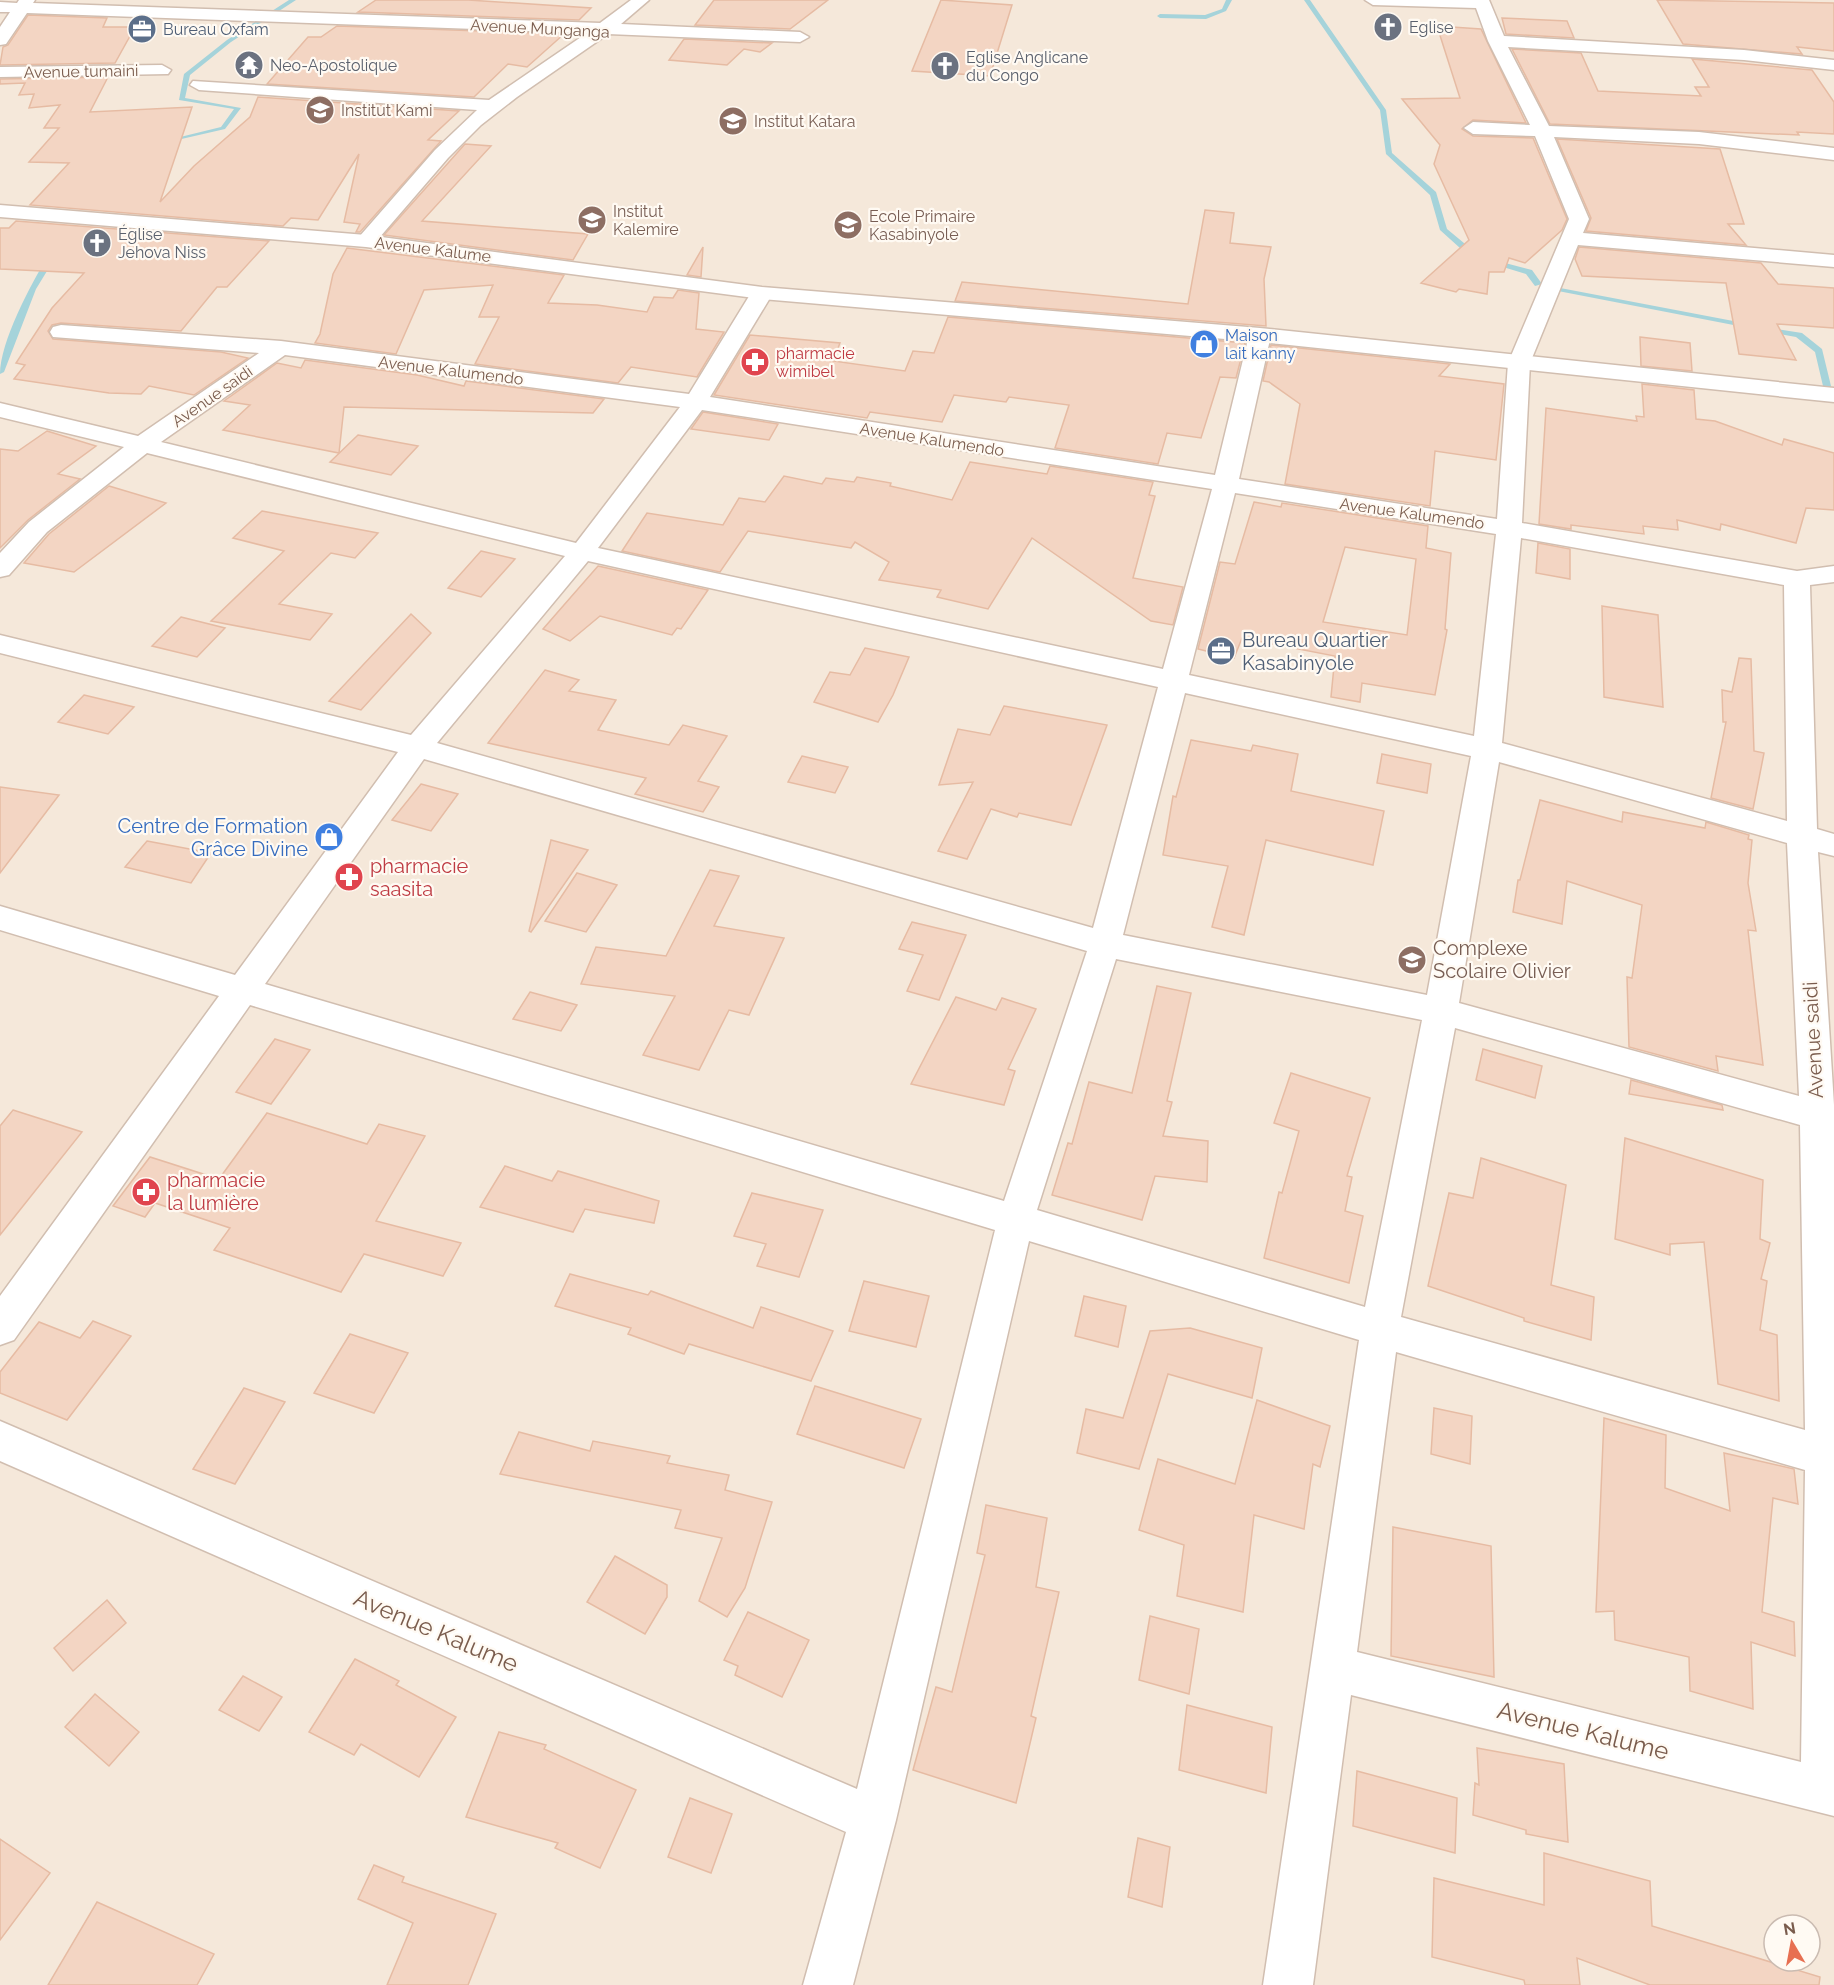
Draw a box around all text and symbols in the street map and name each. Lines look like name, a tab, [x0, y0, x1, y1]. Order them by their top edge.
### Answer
church icon: Eglise	[1372, 11, 1404, 43]
office icon: Bureau Oxfam	[126, 13, 158, 45]
street label: Avenue Munganga	[470, 15, 610, 42]
place label: Eglise	[1409, 18, 1453, 37]
place label: Bureau Oxfam	[163, 20, 269, 39]
place label: Eglise Anglicane du Congo	[966, 48, 1088, 85]
temple icon: Neo-Apostolique	[233, 49, 265, 81]
church icon: Eglise Anglicane du Congo	[929, 50, 961, 82]
place label: Neo-Apostolique	[270, 56, 397, 75]
street label: Avenue tumaini	[23, 61, 139, 82]
school or university icon: Institut Kami	[304, 94, 336, 126]
place label: Institut Kami	[341, 101, 432, 120]
school or university icon: Institut Katara	[717, 105, 749, 137]
place label: Institut Katara	[754, 112, 856, 131]
place label: Institut Kalemire	[613, 202, 679, 239]
school or university icon: Institut Kalemire	[576, 204, 608, 236]
place label: Ecole Primaire Kasabinyole	[869, 207, 975, 244]
school or university icon: Ecole Primaire Kasabinyole	[832, 209, 864, 241]
place label: Église Jehova Niss	[118, 224, 206, 262]
church icon: Église Jehova Niss	[81, 227, 113, 259]
street label: Avenue Kalume	[374, 233, 492, 266]
place label: Maison lait kanny	[1225, 326, 1296, 363]
shop icon: Maison lait kanny	[1188, 328, 1220, 360]
place label: pharmacie wimibel	[776, 344, 855, 381]
pharmacy icon: pharmacie wimibel	[739, 346, 771, 378]
street label: Avenue Kalumendo	[377, 352, 525, 389]
street label: Avenue saidi	[168, 362, 256, 431]
street label: Avenue Kalumendo	[858, 419, 1006, 460]
street label: Avenue Kalumendo	[1338, 494, 1486, 533]
place label: Bureau Quartier Kasabinyole	[1242, 628, 1388, 675]
office icon: Bureau Quartier Kasabinyole	[1205, 635, 1237, 667]
place label: Centre de Formation Grâce Divine	[118, 814, 308, 861]
shop icon: Centre de Formation Grâce Divine	[313, 821, 345, 853]
place label: pharmacie saasita	[370, 854, 469, 901]
pharmacy icon: pharmacie saasita	[333, 861, 365, 893]
place label: Complexe Scolaire Olivier	[1433, 936, 1571, 983]
school or university icon: Complexe Scolaire Olivier	[1396, 944, 1428, 976]
street label: Avenue saidi	[1798, 981, 1828, 1099]
place label: pharmacie la lumière	[167, 1168, 266, 1215]
pharmacy icon: pharmacie la lumière	[130, 1176, 162, 1208]
street label: Avenue Kalume	[350, 1583, 523, 1678]
street label: Avenue Kalume	[1494, 1695, 1672, 1766]
north arrow	[1762, 1913, 1822, 1973]
text: N	[1782, 1918, 1797, 1939]

